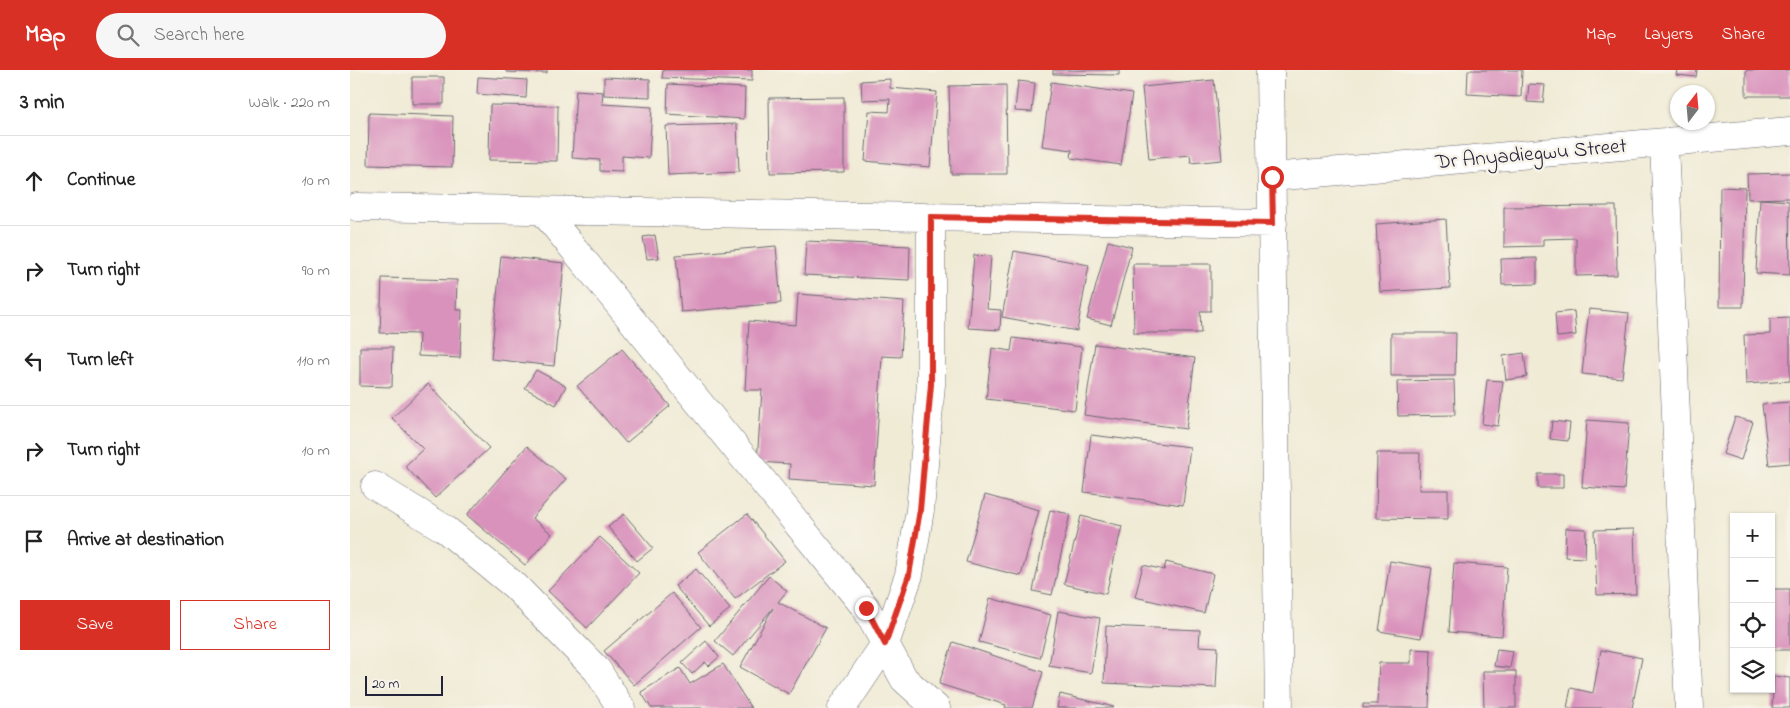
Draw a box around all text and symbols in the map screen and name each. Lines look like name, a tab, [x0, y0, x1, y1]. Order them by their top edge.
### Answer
search box	[96, 13, 446, 58]
text: Map	[25, 18, 66, 53]
icon: search	[114, 21, 142, 49]
text: Search here	[154, 22, 245, 49]
text: Map	[1586, 22, 1616, 48]
text: Layers	[1644, 22, 1694, 48]
text: Share	[1722, 22, 1765, 48]
north arrow	[1670, 85, 1715, 130]
text: 3 min	[20, 88, 64, 118]
text: Walk · 220 m	[249, 91, 330, 115]
street label: Dr Anyadiegwu Street	[1433, 132, 1628, 180]
route start	[1261, 166, 1284, 189]
icon: ahead	[20, 167, 48, 195]
text: Continue	[67, 167, 135, 194]
text: 10 m	[302, 169, 330, 193]
icon: right	[20, 257, 48, 285]
text: Turn right	[67, 257, 140, 284]
text: 90 m	[302, 259, 330, 283]
icon: left	[20, 347, 48, 375]
text: Turn left	[67, 347, 134, 374]
text: 110 m	[296, 349, 330, 373]
icon: right	[20, 437, 48, 465]
text: Turn right	[67, 437, 140, 464]
text: 10 m	[302, 439, 330, 463]
map controls	[1730, 513, 1775, 693]
button: +	[1730, 513, 1775, 558]
icon: arrive	[20, 527, 48, 555]
text: Arrive at destination	[67, 527, 224, 554]
button: −	[1730, 558, 1775, 603]
route end	[855, 597, 878, 620]
button: Save	[20, 600, 170, 650]
button: Share	[180, 600, 330, 650]
button: locate	[1730, 603, 1775, 648]
button: layers	[1730, 648, 1775, 693]
scale bar	[365, 673, 442, 696]
text: 20 m	[372, 674, 399, 695]

